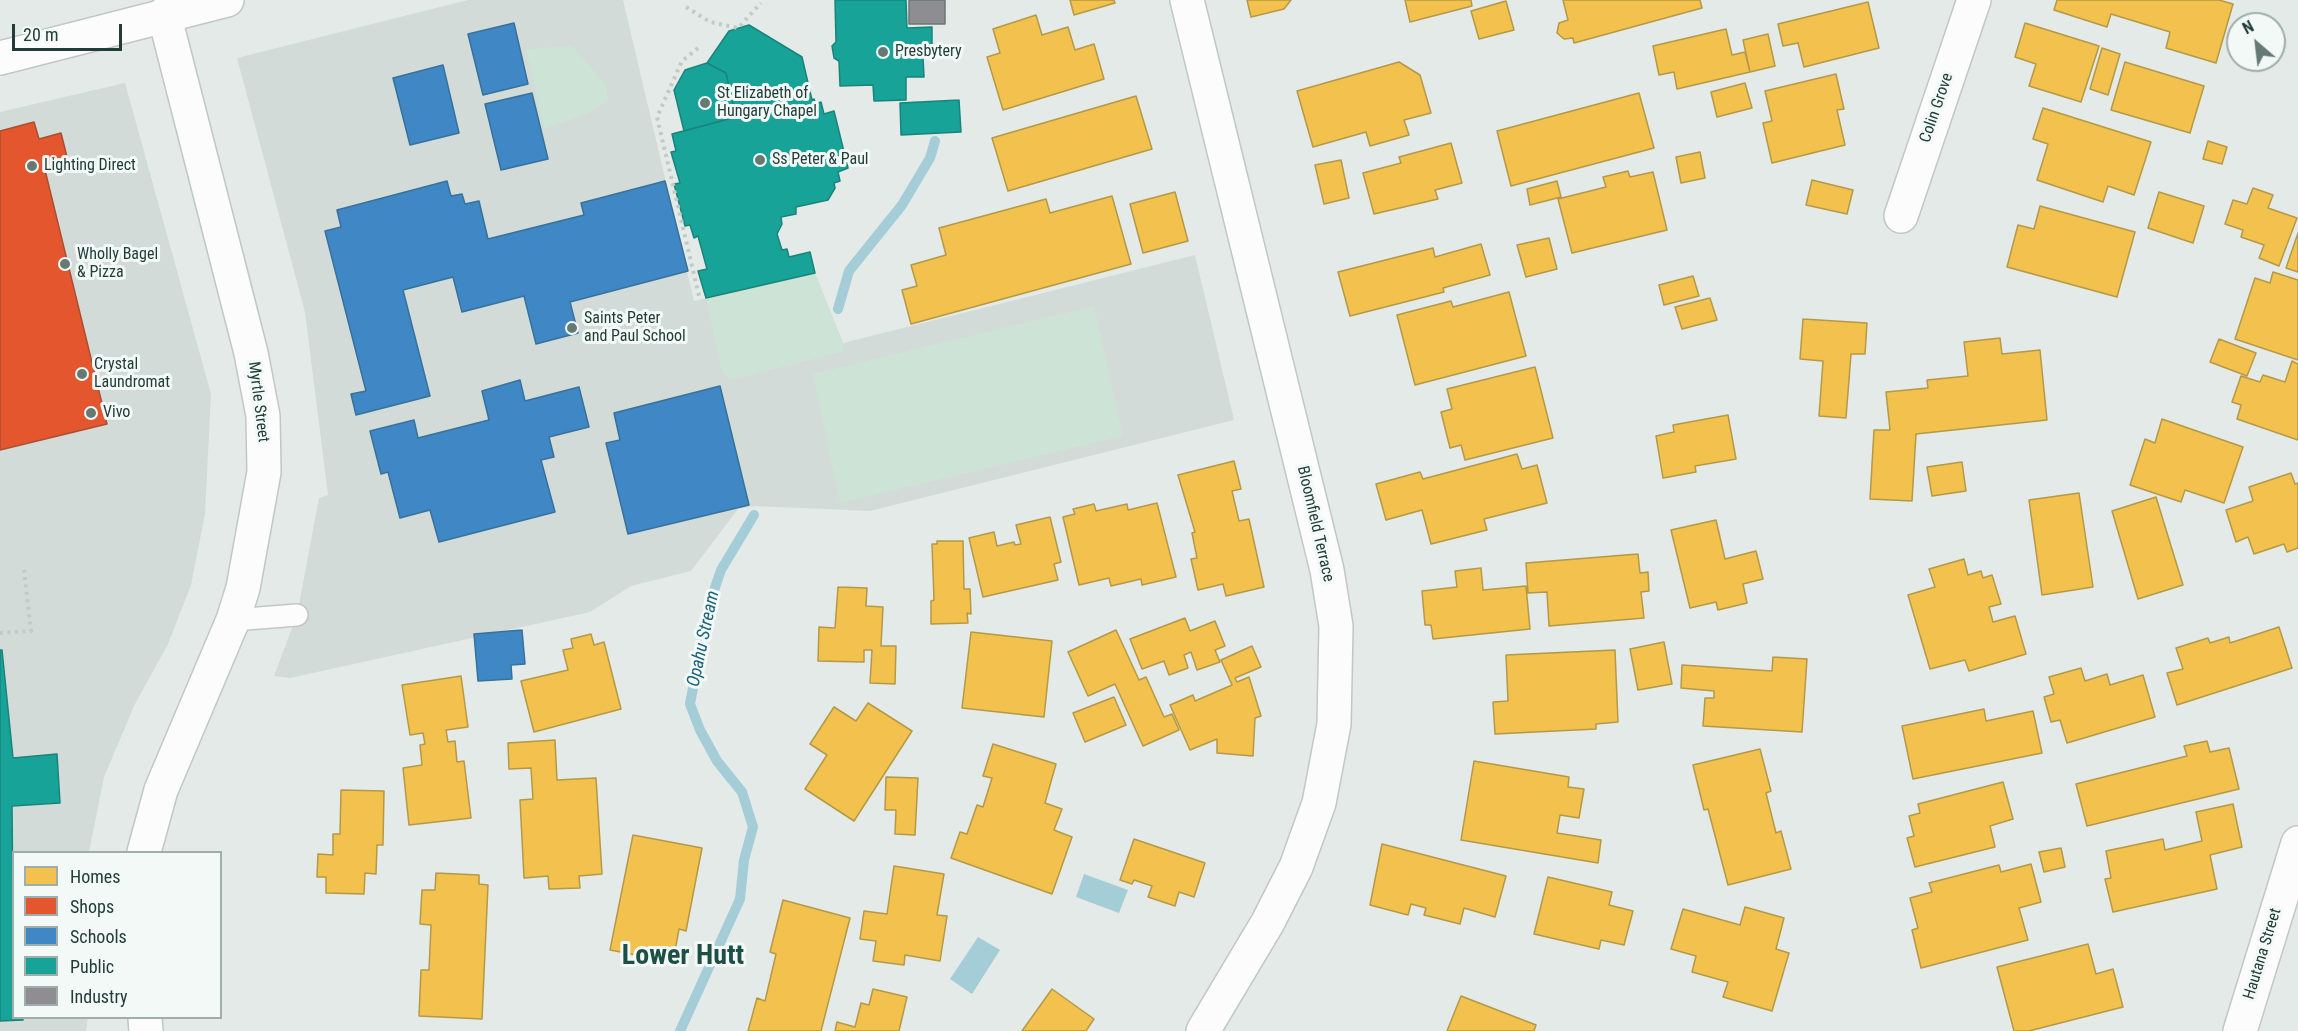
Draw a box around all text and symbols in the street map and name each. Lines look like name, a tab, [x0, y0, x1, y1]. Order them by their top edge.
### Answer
scale bar	[15, 12, 124, 50]
north arrow	[2226, 12, 2286, 72]
text: N	[2239, 17, 2257, 38]
text: 20 m	[23, 24, 58, 45]
place label: Presbytery	[895, 42, 962, 62]
marker: Presbytery	[876, 45, 890, 59]
street label: Colin Grove	[1916, 71, 1958, 145]
place label: St Elizabeth of Hungary Chapel	[717, 84, 817, 122]
marker: St Elizabeth of Hungary Chapel	[698, 96, 712, 110]
place label: Ss Peter & Paul	[772, 150, 869, 170]
marker: Ss Peter & Paul	[753, 153, 767, 167]
place label: Lighting Direct	[44, 156, 136, 176]
marker: Lighting Direct	[25, 159, 39, 173]
place label: Wholly Bagel & Pizza	[77, 245, 158, 283]
marker: Wholly Bagel & Pizza	[58, 257, 72, 271]
place label: Saints Peter and Paul School	[584, 309, 686, 347]
marker: Saints Peter and Paul School	[565, 321, 579, 335]
place label: Crystal Laundromat	[94, 355, 170, 393]
street label: Myrtle Street	[244, 361, 272, 443]
marker: Crystal Laundromat	[75, 367, 89, 381]
place label: Vivo	[103, 403, 130, 423]
marker: Vivo	[84, 406, 98, 420]
street label: Bloomfield Terrace	[1292, 464, 1338, 584]
water label: Opahu Stream	[683, 589, 725, 689]
legend	[12, 851, 222, 1019]
text: Homes	[70, 866, 120, 887]
text: Shops	[70, 896, 114, 917]
street label: Hautana Street	[2240, 906, 2286, 1002]
text: Schools	[70, 926, 127, 947]
district label: Lower Hutt	[622, 940, 744, 974]
text: Public	[70, 956, 114, 977]
text: Industry	[70, 986, 128, 1007]

